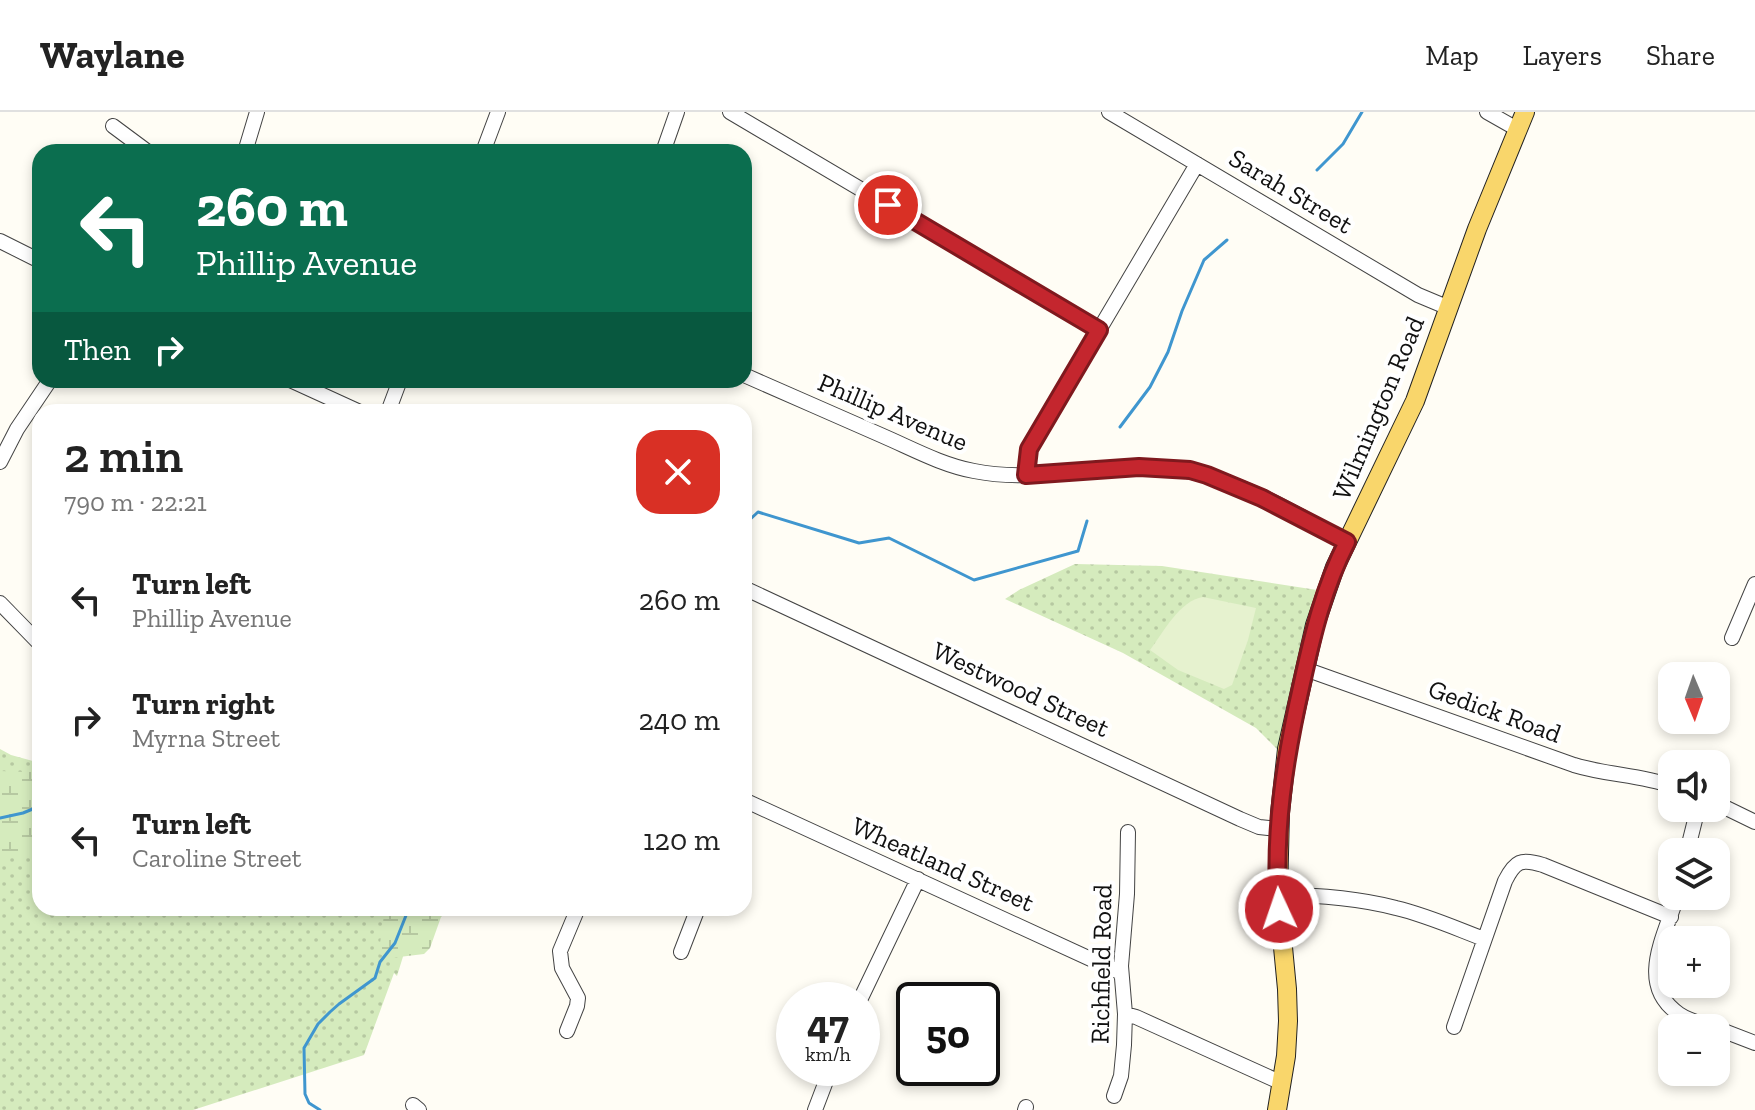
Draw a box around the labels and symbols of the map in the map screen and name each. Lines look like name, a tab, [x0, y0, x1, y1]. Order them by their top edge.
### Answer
street label: Sarah Street	[1223, 142, 1359, 241]
pin	[854, 171, 922, 239]
street label: Wilmington Road	[1325, 311, 1431, 505]
street label: Phillip Avenue	[813, 366, 973, 458]
street label: Westwood Street	[928, 634, 1115, 744]
north arrow	[1658, 662, 1730, 734]
street label: Gedick Road	[1424, 672, 1566, 750]
street label: Wheatland Street	[847, 809, 1040, 919]
position arrow	[1237, 867, 1321, 951]
street label: Richfield Road	[1084, 884, 1118, 1044]
speed limit sign: 50	[896, 982, 1000, 1086]

